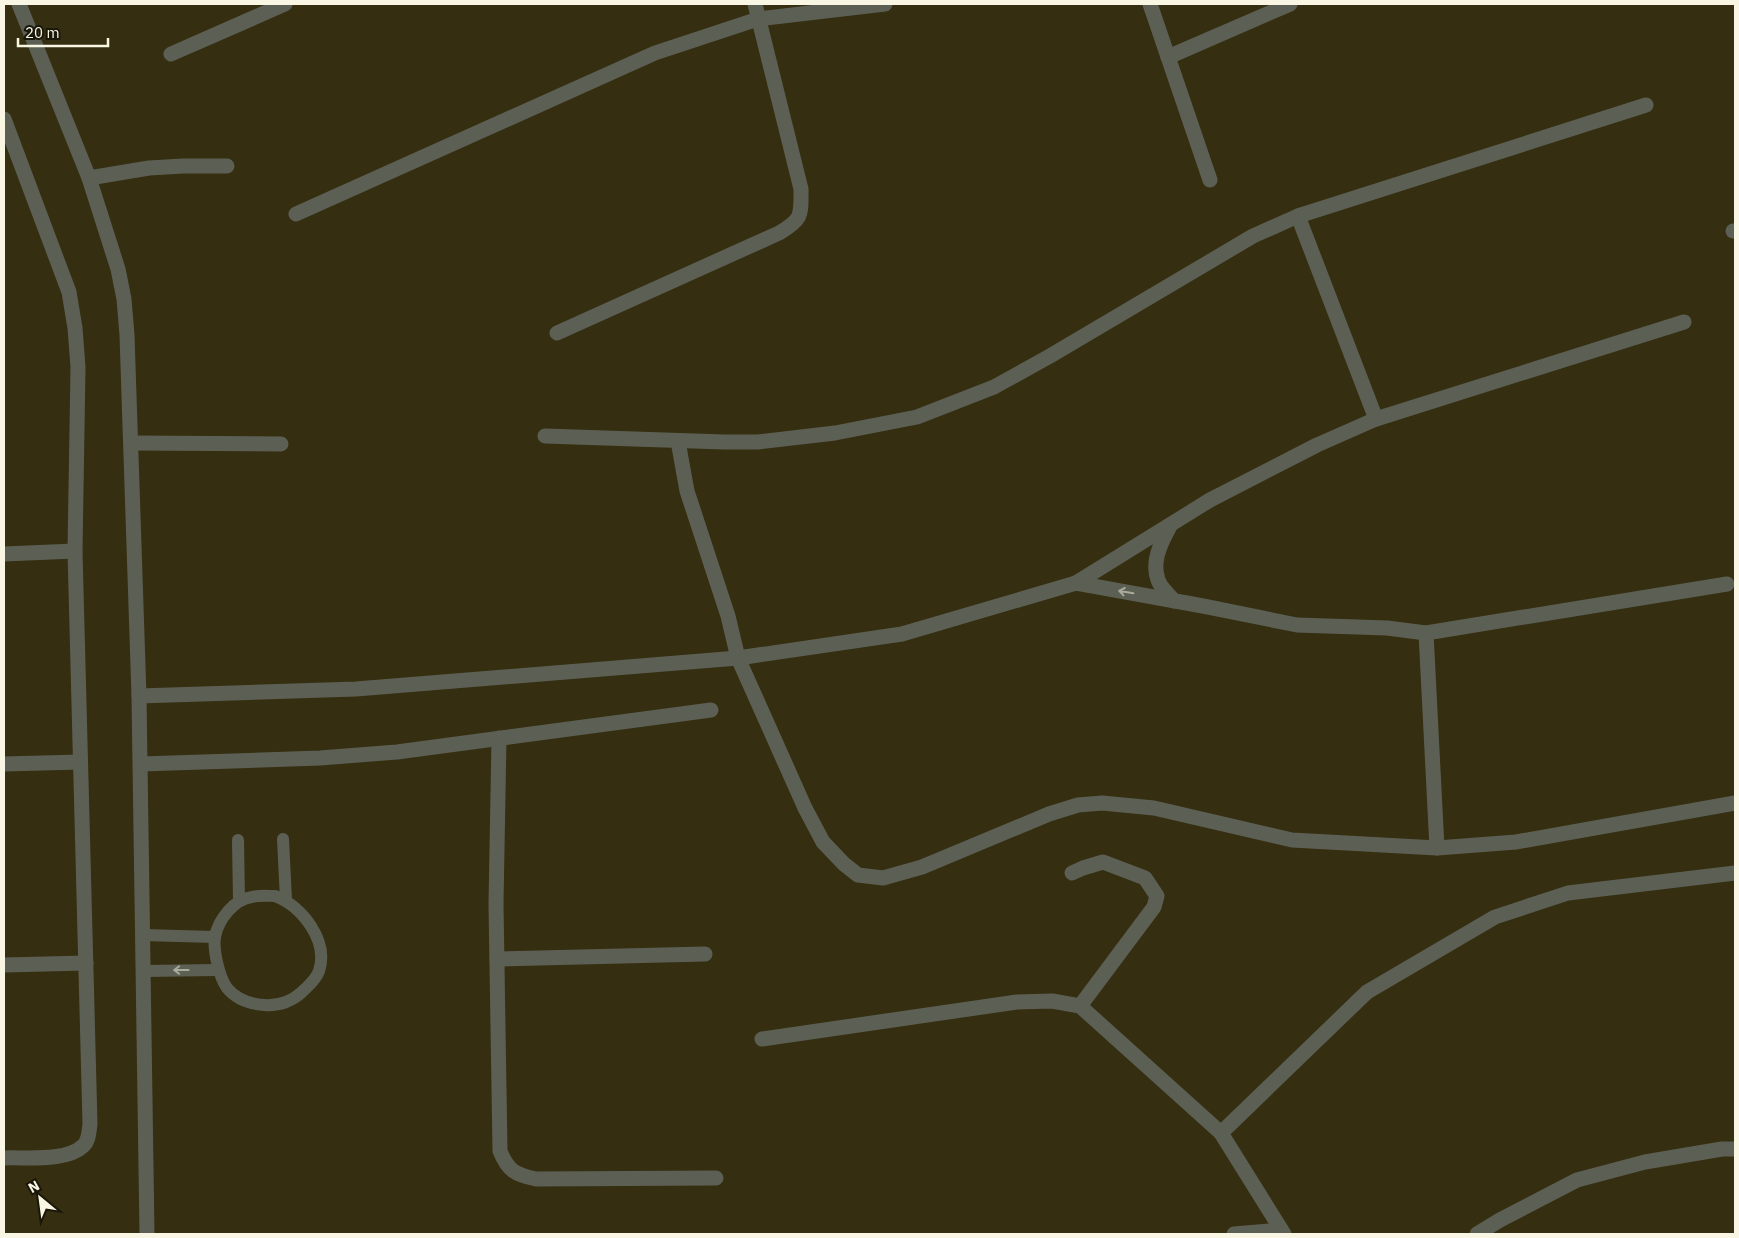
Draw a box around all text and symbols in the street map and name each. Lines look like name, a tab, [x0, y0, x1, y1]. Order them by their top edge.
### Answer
scale bar	[18, 15, 108, 47]
text: 20 m	[25, 23, 60, 42]
one-way arrow	[1119, 586, 1135, 596]
one-way arrow	[173, 965, 190, 975]
north arrow	[15, 1173, 65, 1223]
text: N	[25, 1176, 42, 1197]

